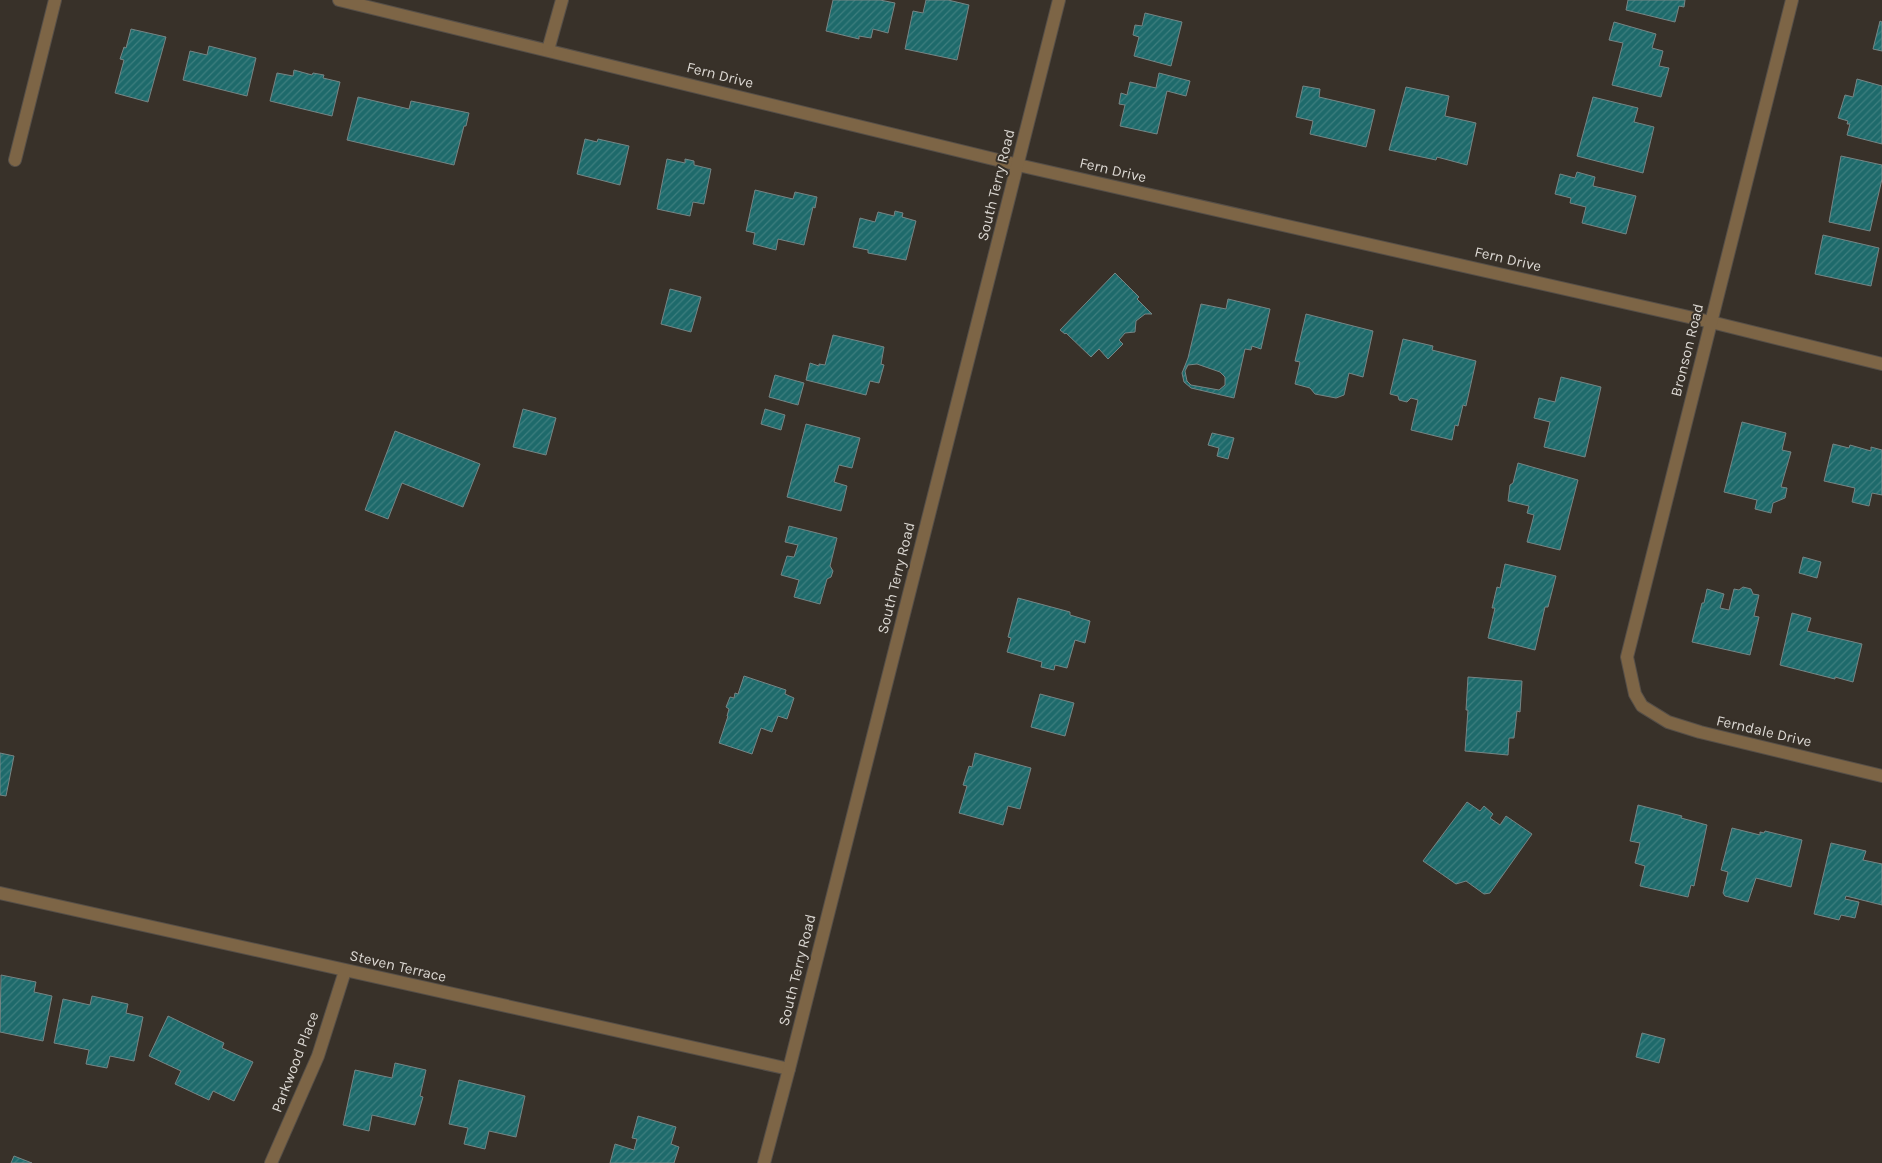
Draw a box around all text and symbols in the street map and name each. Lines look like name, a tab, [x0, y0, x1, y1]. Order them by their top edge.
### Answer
street label: Fern Drive	[685, 58, 755, 92]
street label: South Terry Road	[973, 127, 1019, 243]
street label: Fern Drive	[1078, 154, 1148, 186]
street label: Fern Drive	[1473, 243, 1543, 275]
street label: Bronson Road	[1667, 302, 1707, 398]
street label: South Terry Road	[873, 520, 919, 636]
street label: Ferndale Drive	[1715, 711, 1813, 751]
street label: South Terry Road	[774, 912, 820, 1028]
street label: Steven Terrace	[348, 946, 448, 986]
street label: Parkwood Place	[268, 1009, 322, 1115]

